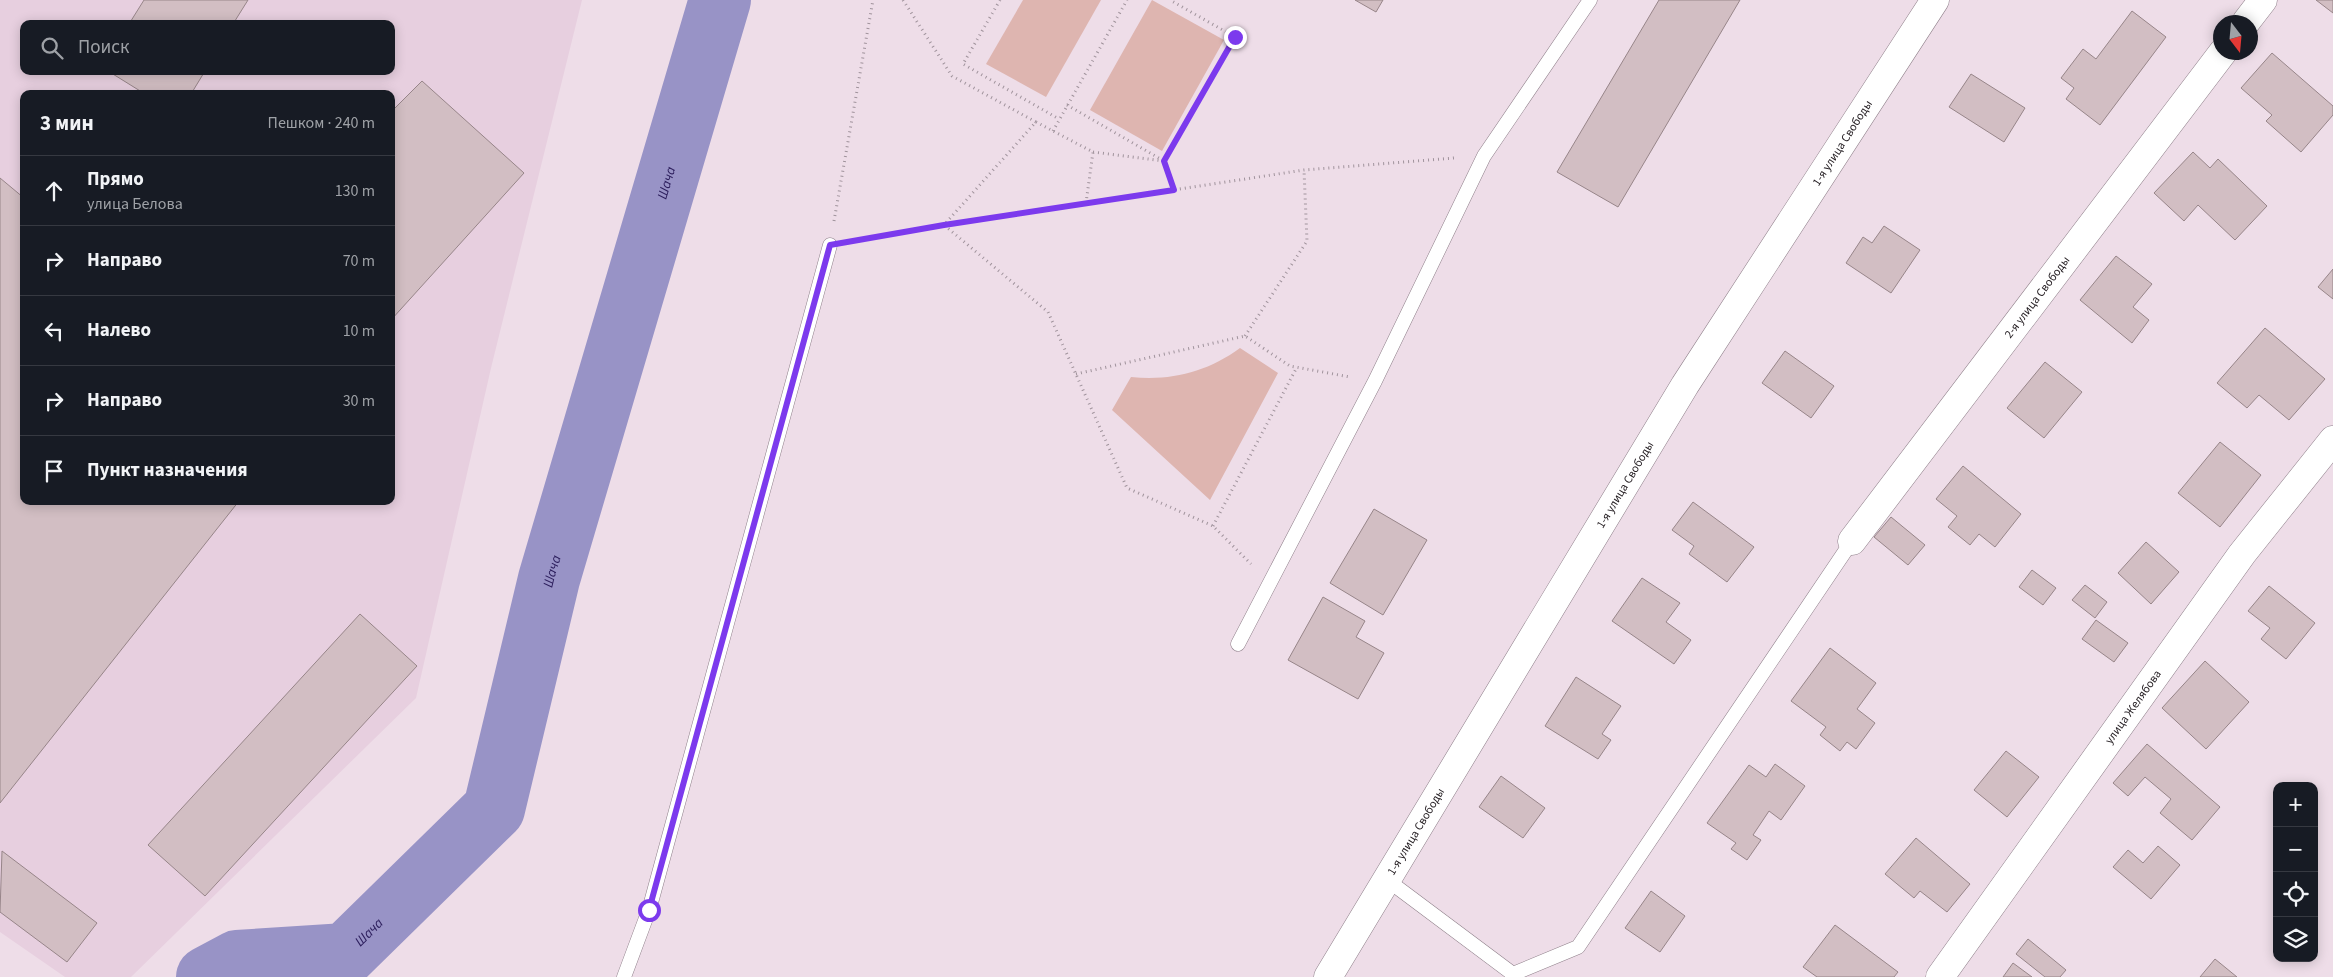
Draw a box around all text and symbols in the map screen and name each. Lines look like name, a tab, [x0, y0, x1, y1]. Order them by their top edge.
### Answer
north arrow	[2213, 15, 2258, 60]
search box	[20, 20, 395, 75]
route end	[1224, 26, 1247, 49]
icon: search	[38, 34, 66, 62]
text: Поиск	[78, 34, 129, 61]
street label: 1-я улица Свободы	[1809, 97, 1877, 189]
text: 3 мин	[40, 108, 94, 138]
text: Пешком · 240 m	[268, 112, 375, 134]
water label: Шача	[653, 164, 681, 202]
text: Прямо	[87, 166, 144, 193]
icon: ahead	[40, 177, 68, 205]
text: 130 m	[335, 180, 375, 202]
text: улица Белова	[87, 193, 183, 215]
icon: right	[40, 247, 68, 275]
text: Направо	[87, 247, 162, 274]
text: 70 m	[343, 250, 375, 272]
street label: 2-я улица Свободы	[2001, 253, 2074, 342]
icon: left	[40, 317, 68, 345]
text: Налево	[87, 317, 151, 344]
text: 10 m	[343, 320, 375, 342]
icon: right	[40, 387, 68, 415]
text: Направо	[87, 387, 162, 414]
text: 30 m	[343, 390, 375, 412]
street label: 1-я улица Свободы	[1592, 438, 1658, 532]
icon: arrive	[40, 457, 68, 485]
text: Пункт назначения	[87, 457, 248, 484]
water label: Шача	[538, 552, 567, 590]
street label: улица Желябова	[2101, 667, 2166, 748]
map controls	[2273, 782, 2318, 962]
button: +	[2273, 782, 2318, 827]
street label: 1-я улица Свободы	[1383, 785, 1449, 879]
button: −	[2273, 827, 2318, 872]
button: locate	[2273, 872, 2318, 917]
route start	[638, 899, 661, 922]
water label: Шача	[351, 913, 389, 951]
button: layers	[2273, 917, 2318, 962]

